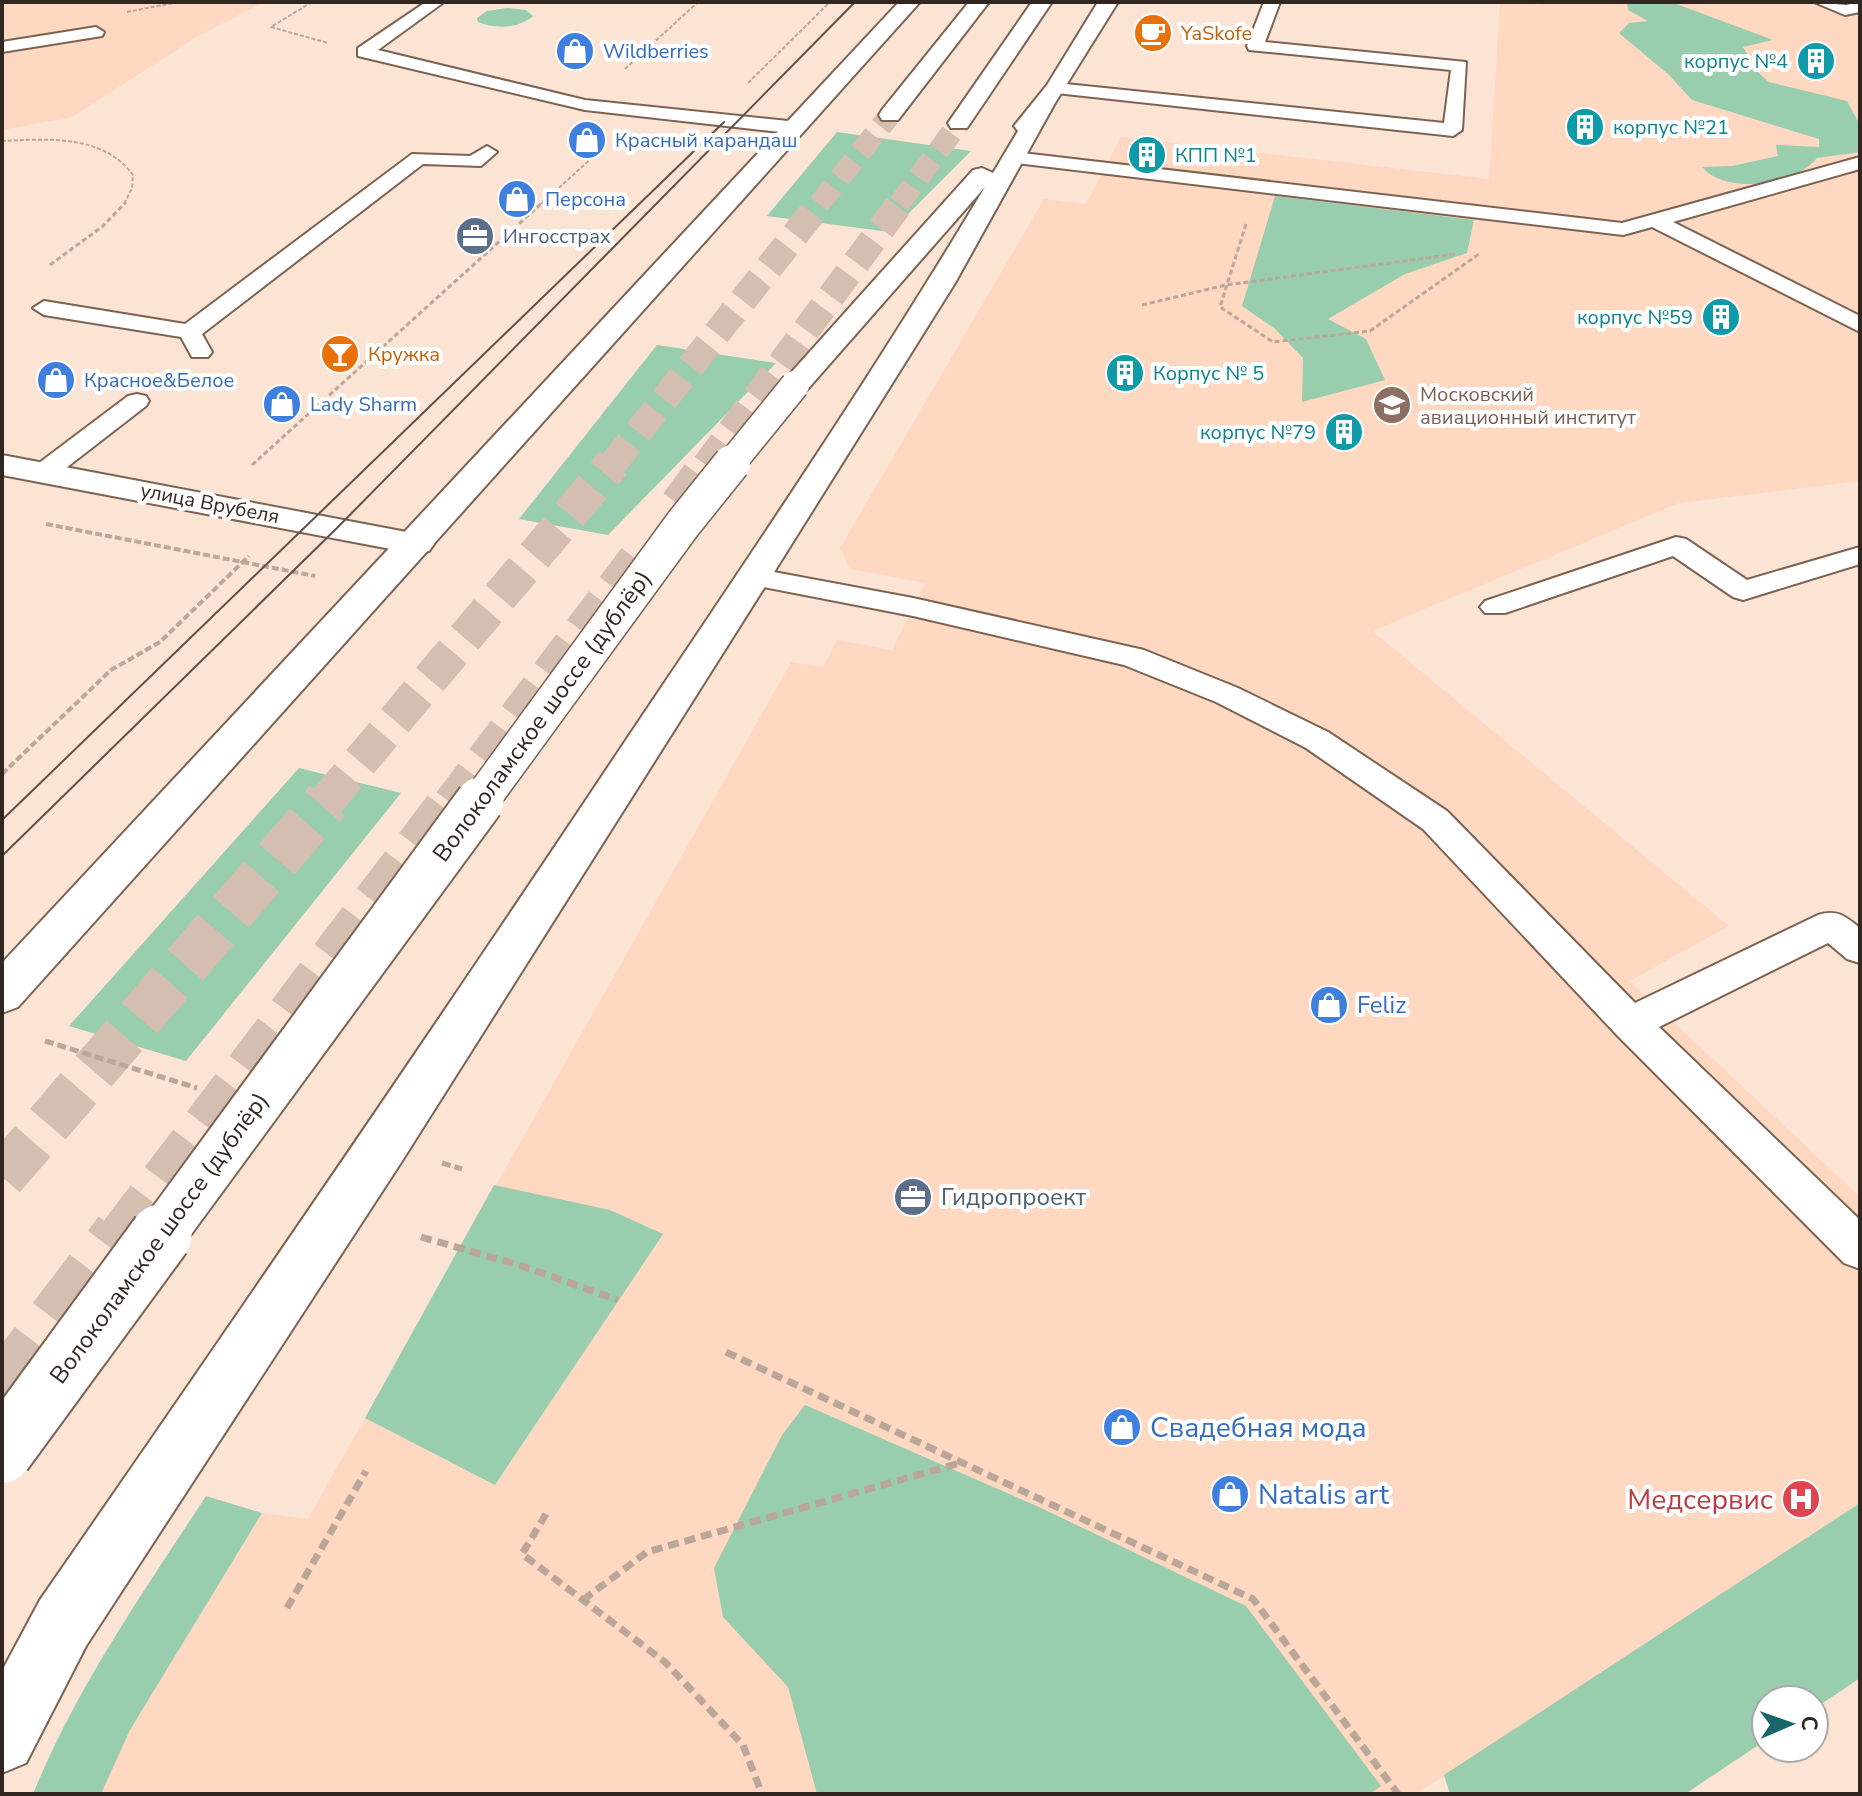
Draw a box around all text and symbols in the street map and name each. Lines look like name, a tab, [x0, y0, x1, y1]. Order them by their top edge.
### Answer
cafe icon: YaSkofe	[1132, 12, 1174, 54]
place label: YaSkofe	[1180, 20, 1252, 47]
shop icon: Wildberries	[554, 30, 596, 72]
place label: Wildberries	[603, 38, 709, 65]
building icon: корпус №4	[1795, 40, 1837, 82]
place label: корпус №4	[1684, 48, 1788, 75]
building icon: корпус №21	[1564, 106, 1606, 148]
place label: корпус №21	[1613, 114, 1729, 141]
shop icon: Красный карандаш	[566, 119, 608, 161]
place label: Красный карандаш	[615, 127, 797, 154]
building icon: КПП №1	[1126, 134, 1168, 176]
place label: КПП №1	[1175, 142, 1257, 169]
shop icon: Персона	[496, 178, 538, 220]
place label: Персона	[545, 186, 626, 213]
office icon: Ингосстрах	[454, 215, 496, 257]
place label: Ингосстрах	[503, 223, 611, 250]
building icon: корпус №59	[1700, 296, 1742, 338]
place label: корпус №59	[1577, 304, 1693, 331]
bar icon: Кружка	[319, 333, 361, 375]
place label: Кружка	[368, 341, 440, 368]
building icon: Корпус № 5	[1104, 352, 1146, 394]
shop icon: Красное&Белое	[35, 359, 77, 401]
place label: Корпус № 5	[1153, 360, 1264, 387]
place label: Красное&Белое	[84, 367, 234, 394]
place label: Московский авиационный институт	[1420, 381, 1636, 431]
shop icon: Lady Sharm	[261, 383, 303, 425]
school or university icon: Московский авиационный институт	[1371, 384, 1413, 426]
place label: Lady Sharm	[310, 391, 417, 418]
building icon: корпус №79	[1323, 411, 1365, 453]
place label: корпус №79	[1200, 419, 1316, 446]
street label: улица Врубеля	[138, 477, 282, 530]
street label: Волоколамское шоссе (дублёр)	[425, 564, 659, 868]
shop icon: Feliz	[1308, 984, 1350, 1026]
place label: Feliz	[1357, 989, 1406, 1021]
street label: Волоколамское шоссе (дублёр)	[42, 1086, 276, 1390]
office icon: Гидропроект	[892, 1176, 934, 1218]
place label: Гидропроект	[941, 1181, 1087, 1213]
shop icon: Свадебная мода	[1101, 1406, 1143, 1448]
place label: Свадебная мода	[1150, 1409, 1367, 1447]
shop icon: Natalis art	[1209, 1473, 1251, 1515]
place label: Natalis art	[1258, 1476, 1389, 1514]
hospital icon: Медсервис	[1780, 1478, 1822, 1520]
place label: Медсервис	[1627, 1481, 1773, 1519]
north arrow	[1750, 1684, 1830, 1764]
text: С	[1794, 1715, 1824, 1731]

